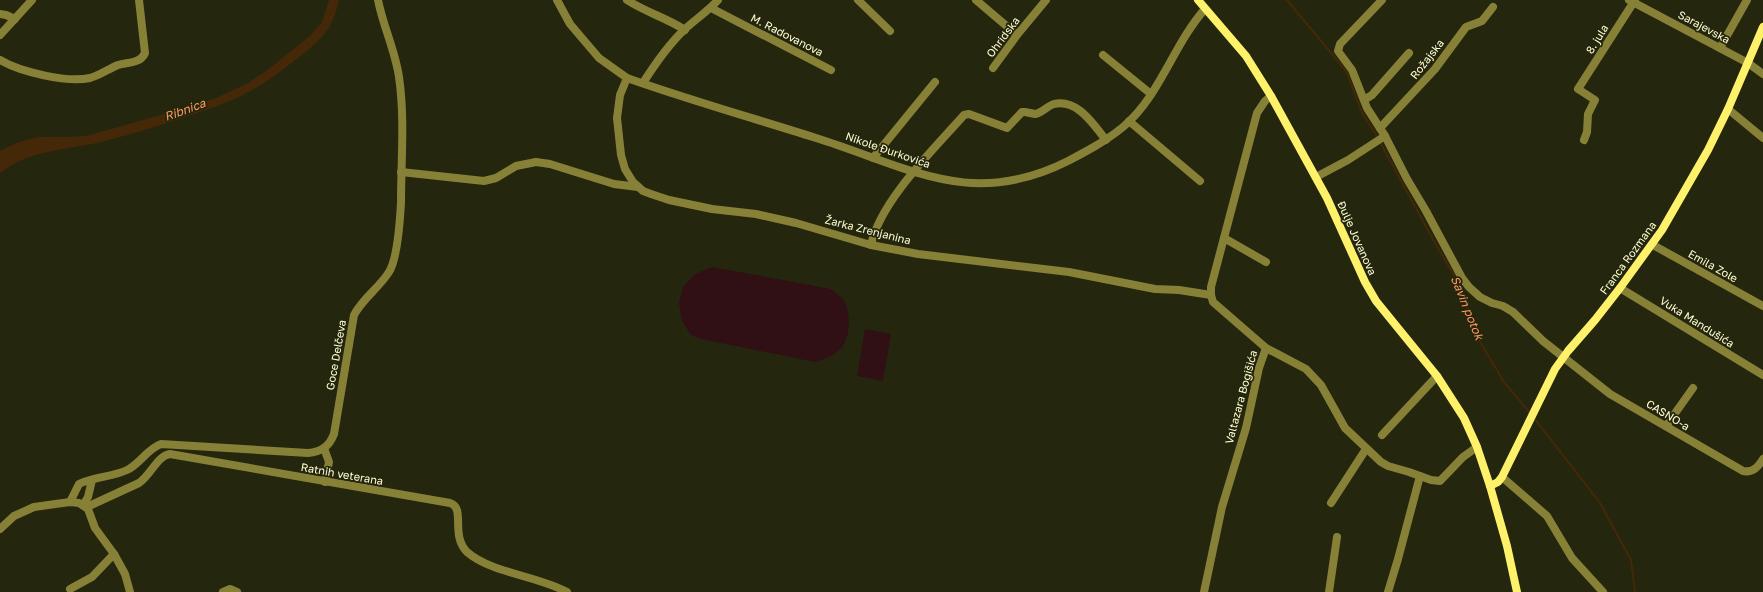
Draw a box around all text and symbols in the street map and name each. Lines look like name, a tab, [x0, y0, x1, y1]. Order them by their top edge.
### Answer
street label: Sarajevska	[1676, 7, 1732, 46]
street label: M. Radovanova	[749, 11, 826, 58]
street label: Ohridska	[983, 14, 1022, 59]
street label: 8. jula	[1583, 22, 1611, 56]
street label: Rožajska	[1407, 36, 1446, 81]
water label: Ribnica	[162, 95, 209, 124]
street label: Nikole Đurkovića	[844, 129, 932, 170]
street label: Đulje Jovanova	[1335, 199, 1380, 277]
street label: Žarka Zrenjanina	[824, 213, 912, 246]
street label: Franca Rozmana	[1597, 219, 1658, 297]
street label: Emila Zole	[1686, 247, 1740, 284]
water label: Savin potok	[1448, 274, 1488, 343]
street label: Vuka Mandušića	[1658, 293, 1737, 350]
street label: Goce Delčeva	[323, 319, 348, 391]
street label: Valtazara Bogišića	[1222, 349, 1259, 445]
street label: CASNO-a	[1644, 397, 1692, 433]
street label: Ratnih veterana	[300, 460, 384, 487]

